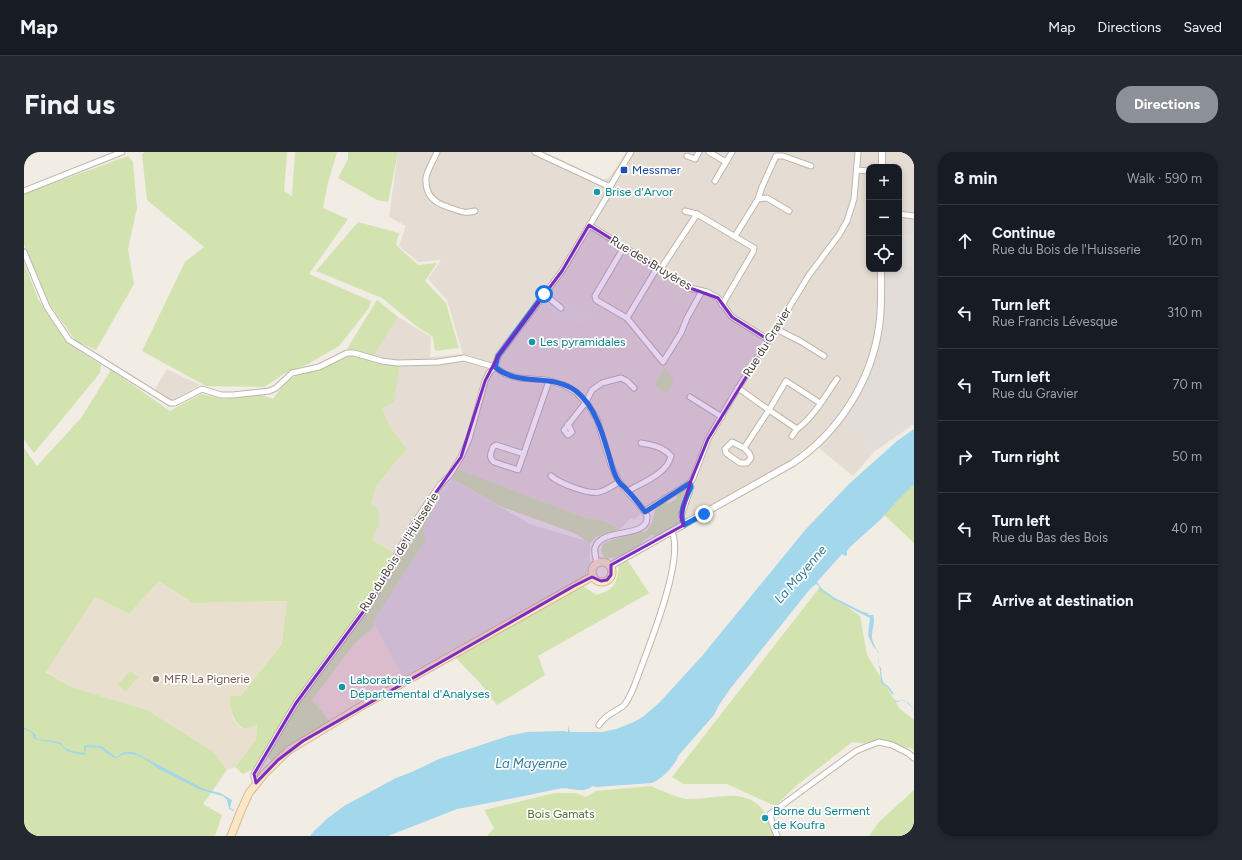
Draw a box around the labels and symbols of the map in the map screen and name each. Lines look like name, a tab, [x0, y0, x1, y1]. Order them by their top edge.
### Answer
place label: Messmer	[632, 163, 681, 177]
marker: Messmer	[619, 165, 629, 175]
place label: Brise d'Arvor	[605, 185, 673, 199]
marker: Brise d'Arvor	[592, 187, 602, 197]
street label: Rue des Bruyères	[608, 233, 695, 293]
route start	[535, 285, 553, 303]
street label: Rue du Gravier	[740, 305, 794, 379]
place label: Les pyramidales	[540, 335, 626, 349]
marker: Les pyramidales	[527, 337, 537, 347]
street label: Rue du Bois de l'Huisserie	[357, 490, 442, 614]
route end	[695, 505, 713, 523]
water label: La Mayenne	[771, 542, 830, 606]
place label: MFR La Pignerie	[164, 672, 250, 686]
place label: Laboratoire Départemental d'Analyses	[350, 673, 490, 701]
marker: MFR La Pignerie	[151, 674, 161, 684]
marker: Laboratoire Départemental d'Analyses	[337, 682, 347, 692]
water label: La Mayenne	[495, 756, 567, 771]
place label: Borne du Serment de Koufra	[773, 804, 871, 832]
park label: Bois Gamats	[527, 807, 595, 821]
marker: Borne du Serment de Koufra	[760, 813, 770, 823]

